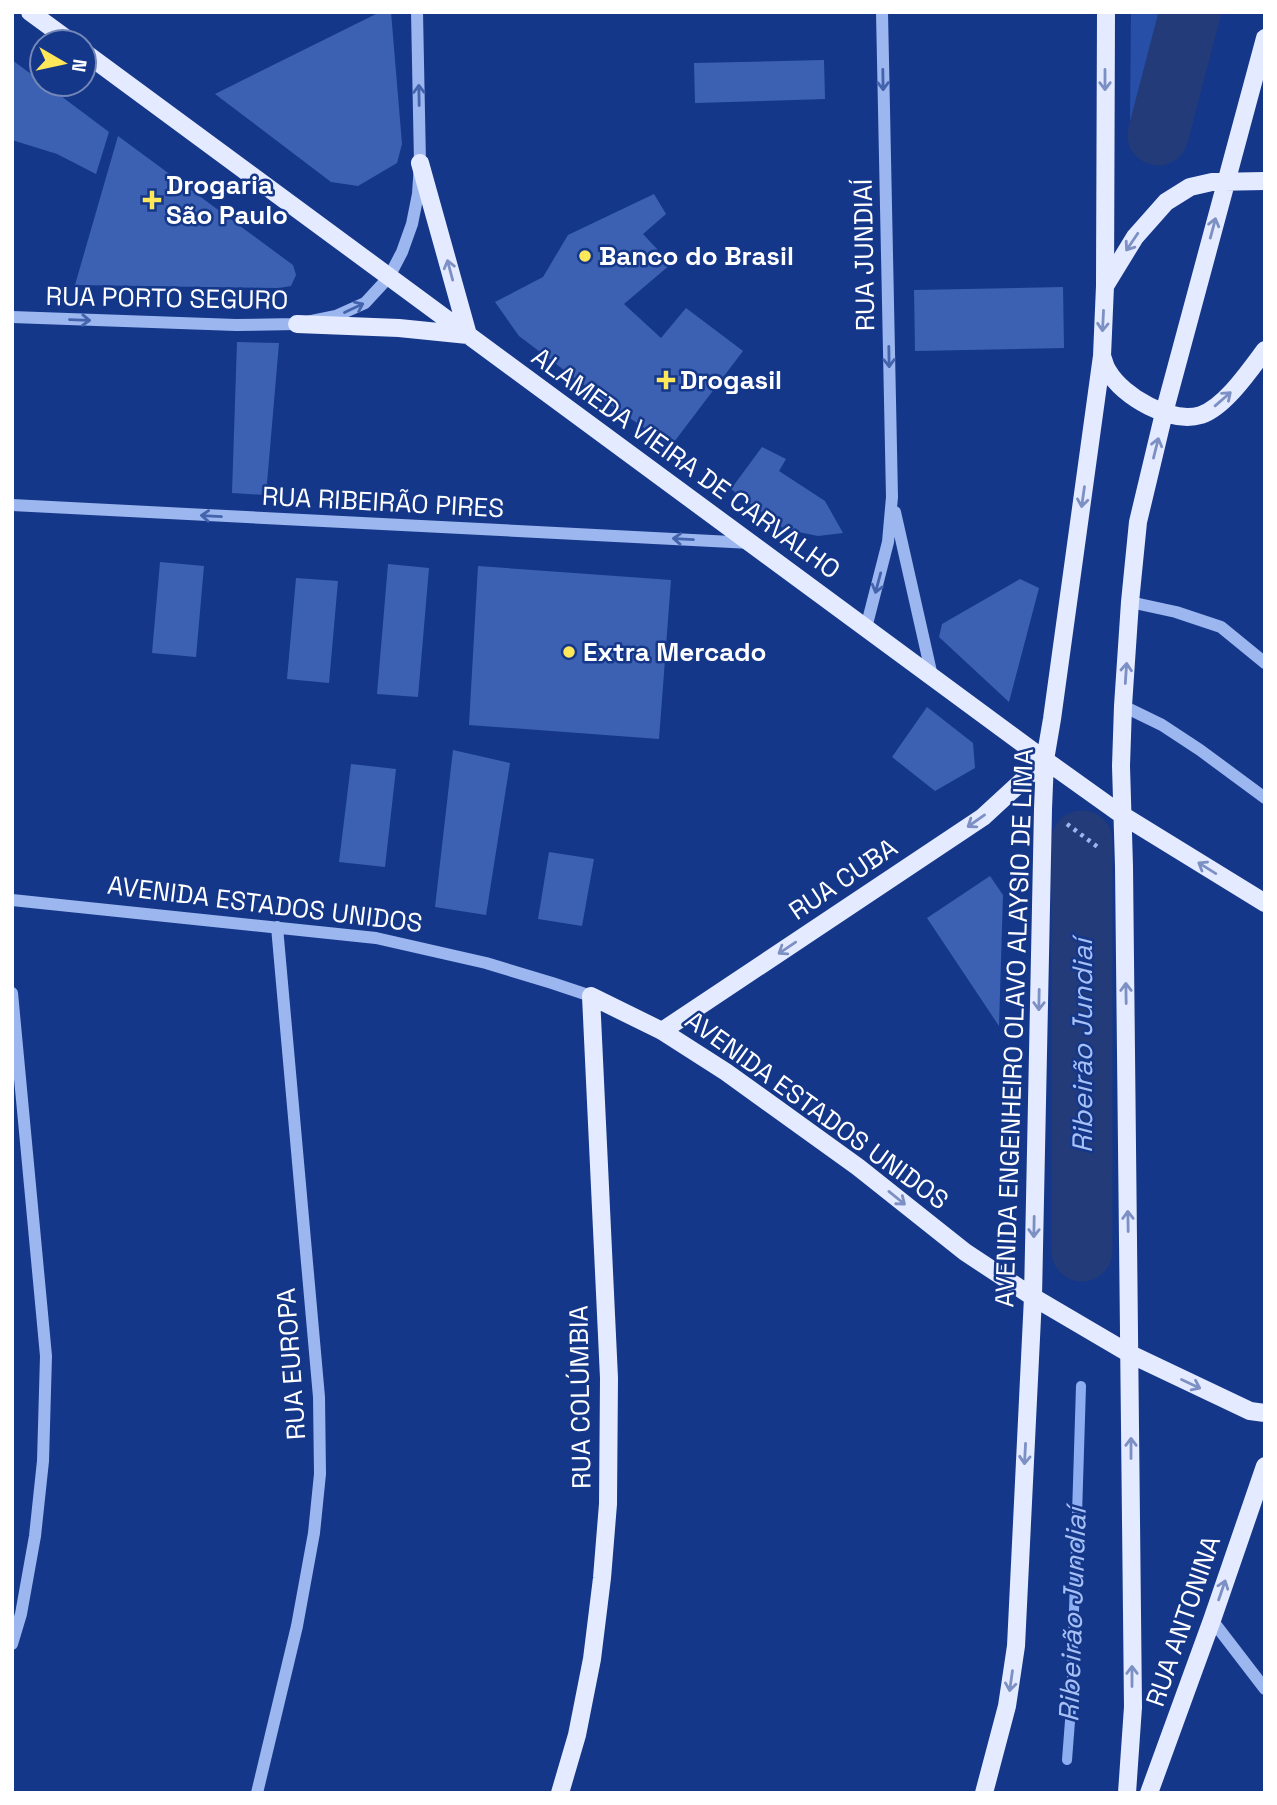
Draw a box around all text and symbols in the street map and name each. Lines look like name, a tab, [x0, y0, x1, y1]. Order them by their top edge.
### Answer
north arrow	[28, 28, 98, 98]
text: N	[66, 57, 93, 74]
one-way arrow	[877, 69, 890, 92]
one-way arrow	[1099, 69, 1112, 92]
one-way arrow	[412, 84, 425, 107]
place label: Drogaria São Paulo	[166, 168, 288, 232]
street label: RUA JUNDIAÍ	[846, 179, 882, 331]
marker: Drogaria São Paulo	[144, 192, 160, 208]
one-way arrow	[1207, 217, 1220, 240]
one-way arrow	[1125, 232, 1139, 251]
place label: Banco do Brasil	[599, 239, 794, 273]
marker: Banco do Brasil	[577, 248, 593, 264]
one-way arrow	[442, 259, 455, 281]
street label: RUA PORTO SEGURO	[45, 279, 289, 317]
one-way arrow	[343, 301, 364, 314]
one-way arrow	[1097, 309, 1110, 332]
one-way arrow	[69, 313, 92, 326]
street label: ALAMEDA VIEIRA DE CARVALHO	[525, 340, 847, 586]
one-way arrow	[882, 345, 896, 368]
place label: Drogasil	[680, 363, 782, 397]
marker: Drogasil	[658, 372, 674, 388]
one-way arrow	[1214, 391, 1232, 407]
one-way arrow	[1150, 437, 1163, 460]
street label: RUA RIBEIRÃO PIRES	[261, 479, 505, 525]
one-way arrow	[1077, 485, 1090, 508]
one-way arrow	[200, 509, 223, 522]
one-way arrow	[672, 533, 695, 546]
one-way arrow	[871, 571, 884, 594]
place label: Extra Mercado	[583, 635, 767, 669]
marker: Extra Mercado	[561, 644, 577, 660]
one-way arrow	[1119, 662, 1132, 685]
street label: AVENIDA ENGENHEIRO OLAVO ALAYSIO DE LIMA	[987, 748, 1041, 1308]
one-way arrow	[967, 814, 986, 828]
street label: RUA CUBA	[782, 830, 904, 928]
one-way arrow	[1197, 860, 1217, 874]
street label: AVENIDA ESTADOS UNIDOS	[105, 868, 425, 940]
water label: Ribeirão Jundiaí	[1064, 934, 1100, 1153]
one-way arrow	[778, 941, 797, 955]
one-way arrow	[1119, 982, 1132, 1005]
one-way arrow	[1032, 988, 1045, 1011]
street label: AVENIDA ESTADOS UNIDOS	[679, 1003, 955, 1217]
one-way arrow	[888, 1191, 906, 1206]
one-way arrow	[1121, 1209, 1135, 1232]
one-way arrow	[1027, 1215, 1041, 1238]
street label: RUA EUROPA	[269, 1287, 313, 1441]
street label: RUA COLÚMBIA	[561, 1305, 599, 1489]
one-way arrow	[1181, 1378, 1202, 1391]
one-way arrow	[1124, 1437, 1137, 1460]
one-way arrow	[1019, 1443, 1032, 1466]
water label: Ribeirão Jundiaí	[1050, 1502, 1094, 1723]
street label: RUA ANTONINA	[1138, 1531, 1228, 1711]
one-way arrow	[1217, 1580, 1229, 1602]
one-way arrow	[1126, 1664, 1139, 1687]
one-way arrow	[1004, 1669, 1017, 1692]

